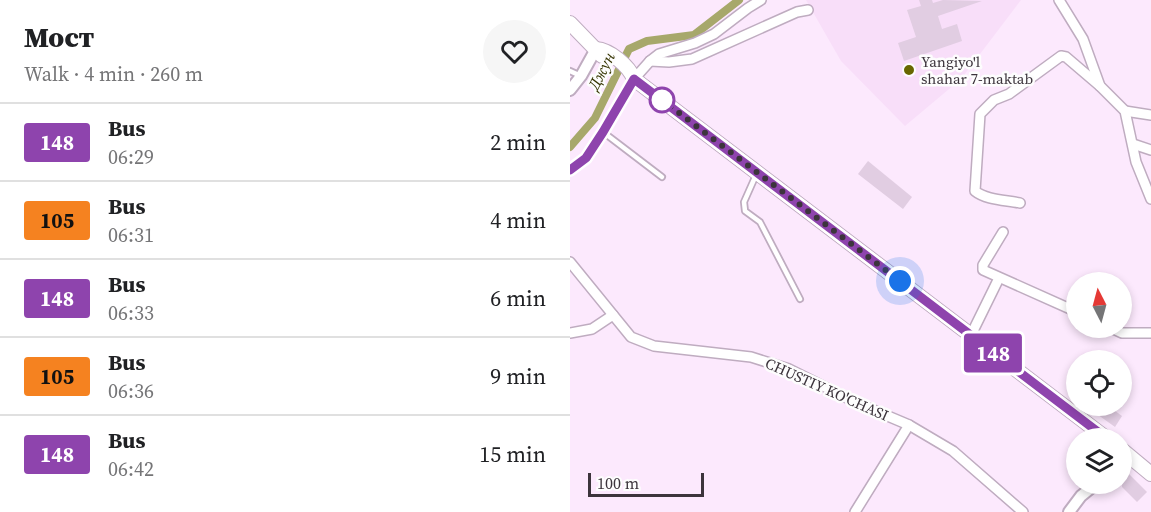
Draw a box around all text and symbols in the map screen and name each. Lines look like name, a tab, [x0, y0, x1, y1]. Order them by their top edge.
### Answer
text: Мост	[24, 18, 94, 56]
button: heart	[483, 20, 546, 83]
water label: Джун	[581, 47, 620, 96]
place label: Yangiyo'l shahar 7-maktab	[921, 51, 1033, 89]
text: Walk · 4 min · 260 m	[24, 60, 203, 88]
marker: Yangiyo'l shahar 7-maktab	[902, 63, 916, 77]
unlabelled marker	[649, 87, 675, 113]
text: Bus	[108, 113, 145, 143]
text: 2 min	[490, 127, 546, 157]
text: 148	[40, 128, 74, 157]
text: 06:29	[108, 143, 154, 171]
text: Bus	[108, 191, 145, 221]
text: 4 min	[490, 205, 546, 235]
text: 105	[40, 206, 74, 235]
text: 06:31	[108, 221, 154, 249]
your location	[885, 266, 915, 296]
text: Bus	[108, 269, 145, 299]
north arrow	[1066, 272, 1132, 338]
map controls	[1066, 272, 1132, 494]
text: 6 min	[490, 283, 546, 313]
text: 148	[40, 284, 74, 313]
text: 06:33	[108, 299, 154, 327]
line badge: 148	[958, 334, 1028, 372]
text: 148	[976, 339, 1010, 368]
text: Bus	[108, 347, 145, 377]
button: locate	[1066, 350, 1132, 416]
street label: CHUSTIY KO'CHASI	[762, 352, 892, 426]
text: 9 min	[490, 361, 546, 391]
text: 105	[40, 362, 74, 391]
text: 06:36	[108, 377, 154, 405]
text: Bus	[108, 425, 145, 455]
button: layers	[1066, 428, 1132, 494]
text: 15 min	[479, 439, 546, 469]
text: 148	[40, 440, 74, 469]
text: 06:42	[108, 455, 154, 483]
scale bar	[588, 470, 704, 498]
text: 100 m	[597, 472, 639, 494]

